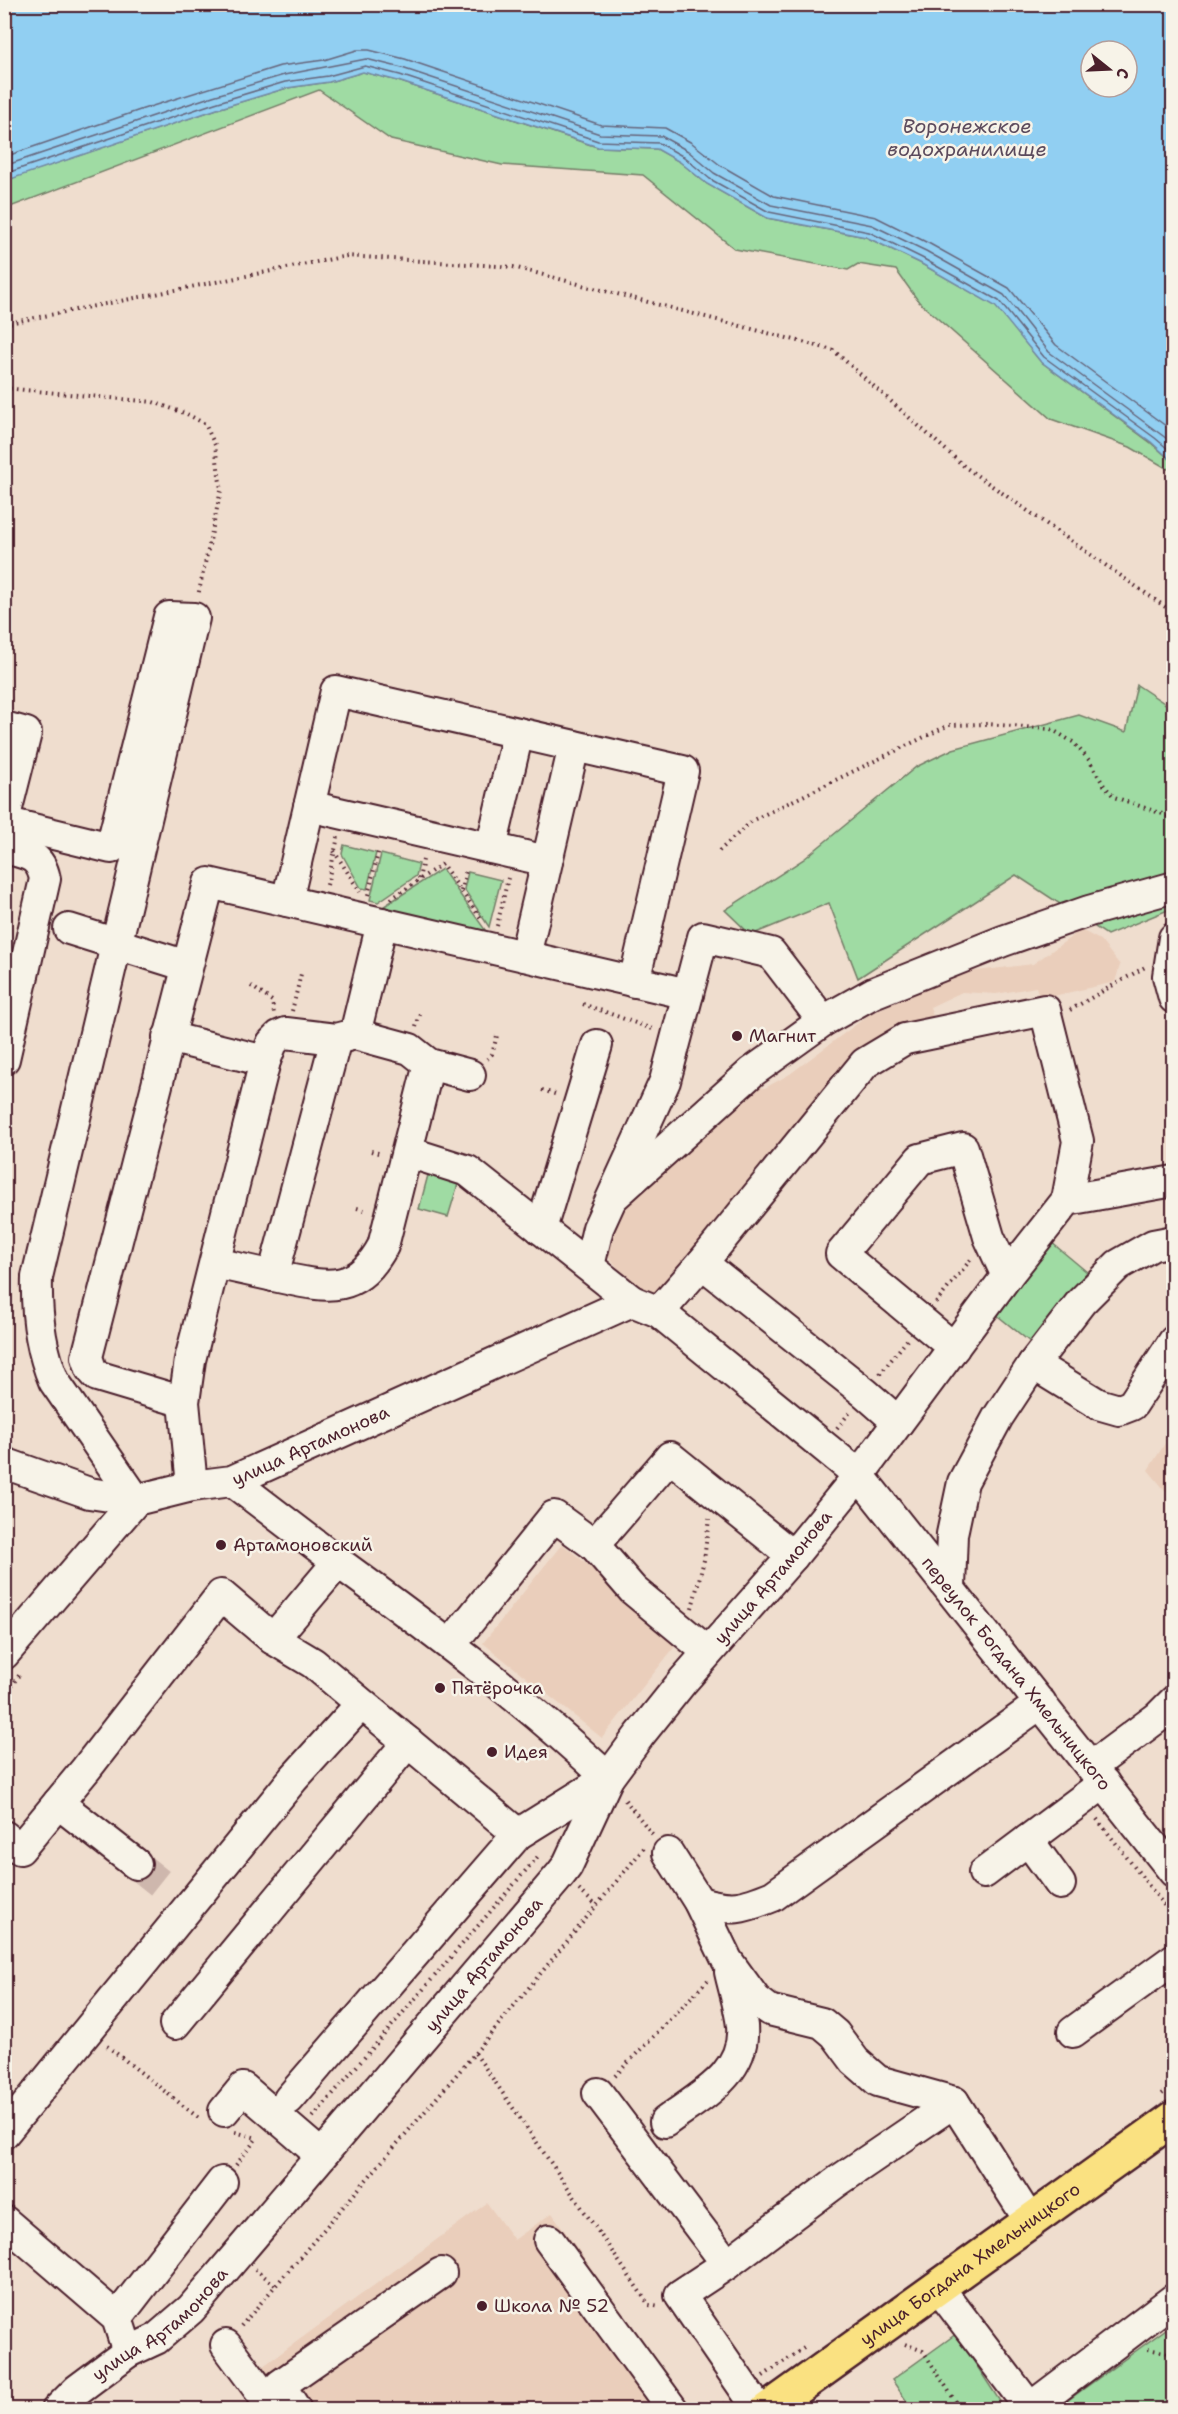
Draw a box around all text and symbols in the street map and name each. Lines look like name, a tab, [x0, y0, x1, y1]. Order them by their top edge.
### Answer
north arrow	[1079, 39, 1139, 99]
text: С	[1111, 66, 1134, 82]
water label: Воронежское водохранилище	[887, 113, 1047, 162]
place label: Магнит	[749, 1024, 817, 1048]
marker: Магнит	[730, 1029, 744, 1043]
street label: улица Артамонова	[228, 1400, 393, 1491]
street label: улица Артамонова	[709, 1505, 838, 1650]
place label: Артамоновский	[233, 1533, 373, 1557]
marker: Артамоновский	[214, 1538, 228, 1552]
street label: переулок Богдана Хмельницкого	[916, 1551, 1117, 1795]
place label: Пятёрочка	[452, 1676, 543, 1700]
marker: Пятёрочка	[433, 1681, 447, 1695]
place label: Идея	[504, 1740, 548, 1764]
marker: Идея	[485, 1745, 499, 1759]
street label: улица Артамонова	[420, 1892, 548, 2037]
street label: улица Богдана Хмельницкого	[855, 2177, 1085, 2351]
street label: улица Артамонова	[87, 2262, 233, 2387]
place label: Школа № 52	[494, 2294, 609, 2318]
marker: Школа № 52	[475, 2299, 489, 2313]

